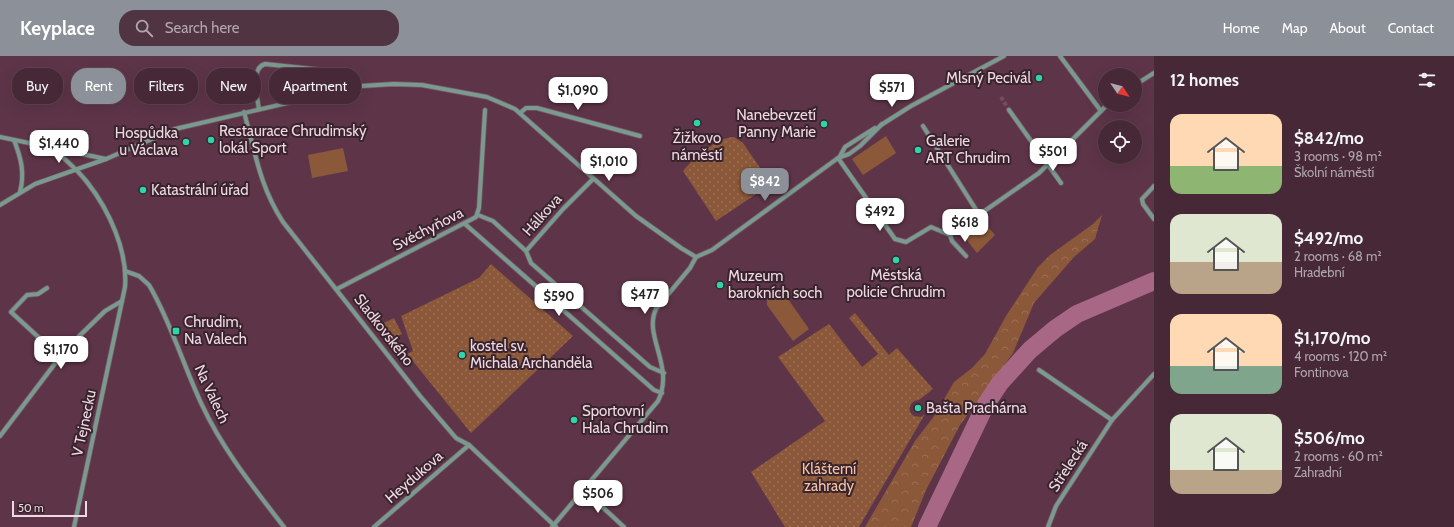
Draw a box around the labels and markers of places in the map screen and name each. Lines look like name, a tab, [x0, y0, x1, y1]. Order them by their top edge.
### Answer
place label: Mlsný Pecivál	[946, 69, 1031, 87]
marker: Mlsný Pecivál	[1034, 73, 1044, 83]
pin: $571	[868, 74, 916, 108]
pin: $1,090	[545, 77, 611, 111]
place label: Nanebevzetí Panny Marie	[736, 106, 816, 141]
marker: Žižkovo náměstí	[692, 118, 702, 128]
marker: Nanebevzetí Panny Marie	[819, 119, 829, 129]
place label: Restaurace Chrudimský lokál Sport	[219, 122, 367, 157]
place label: Hospůdka u Václava	[115, 124, 179, 159]
place label: Žižkovo náměstí	[672, 128, 722, 164]
pin: $1,440	[26, 130, 92, 164]
place label: Galerie ART Chrudim	[926, 132, 1010, 167]
marker: Restaurace Chrudimský lokál Sport	[206, 135, 216, 145]
marker: Hospůdka u Václava	[181, 137, 191, 147]
pin: $501	[1029, 138, 1077, 172]
marker: Galerie ART Chrudim	[913, 145, 923, 155]
pin: $1,010	[576, 148, 642, 182]
pin: $842	[741, 168, 789, 202]
place label: Katastrální úřad	[151, 181, 249, 199]
marker: Katastrální úřad	[138, 185, 148, 195]
pin: $492	[856, 198, 904, 232]
pin: $618	[941, 209, 989, 243]
marker: Městská policie Chrudim	[891, 255, 901, 265]
place label: Městská policie Chrudim	[847, 266, 946, 301]
place label: Muzeum barokních soch	[728, 267, 822, 302]
marker: Muzeum barokních soch	[715, 280, 725, 290]
pin: $477	[621, 281, 669, 315]
pin: $590	[535, 283, 583, 317]
place label: Chrudim, Na Valech	[184, 313, 247, 348]
marker: Chrudim, Na Valech	[171, 326, 181, 336]
pin: $1,170	[28, 336, 94, 370]
place label: kostel sv. Michala Archanděla	[470, 337, 593, 372]
marker: kostel sv. Michala Archanděla	[457, 350, 467, 360]
place label: Bašta Prachárna	[926, 399, 1028, 417]
place label: Sportovní Hala Chrudim	[582, 402, 668, 437]
marker: Bašta Prachárna	[913, 403, 923, 413]
marker: Sportovní Hala Chrudim	[569, 415, 579, 425]
pin: $506	[574, 480, 622, 514]

